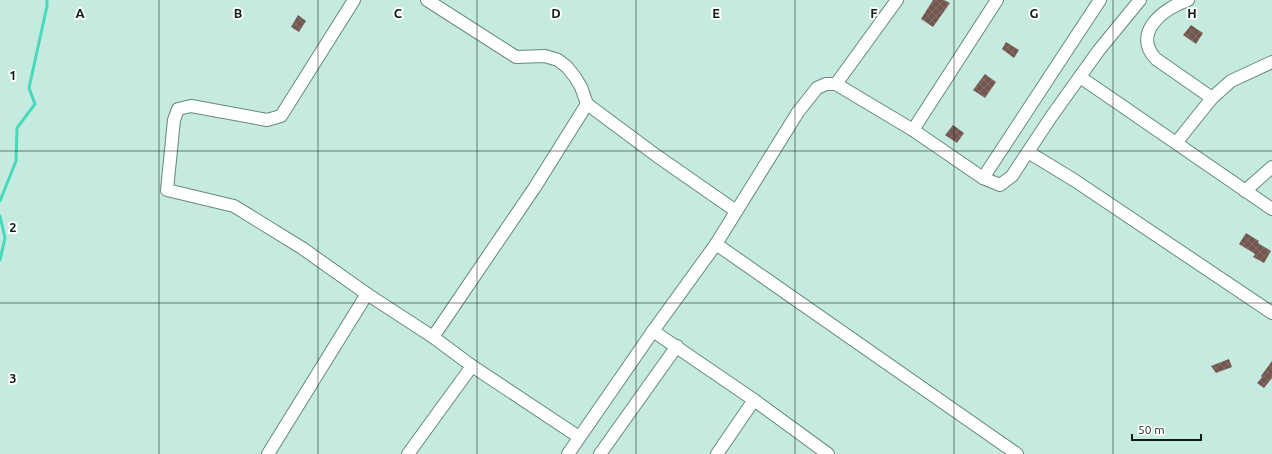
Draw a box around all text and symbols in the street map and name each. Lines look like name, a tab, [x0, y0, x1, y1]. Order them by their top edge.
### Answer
text: A	[75, 6, 85, 20]
text: B	[234, 6, 243, 20]
text: C	[394, 6, 403, 20]
text: D	[551, 6, 561, 20]
text: E	[712, 6, 720, 20]
text: F	[870, 6, 878, 20]
text: G	[1030, 6, 1039, 20]
text: H	[1187, 6, 1197, 20]
text: 1	[9, 68, 17, 82]
text: 2	[9, 220, 17, 234]
text: 3	[9, 371, 17, 385]
scale bar	[1132, 416, 1201, 442]
text: 50 m	[1138, 423, 1165, 436]

